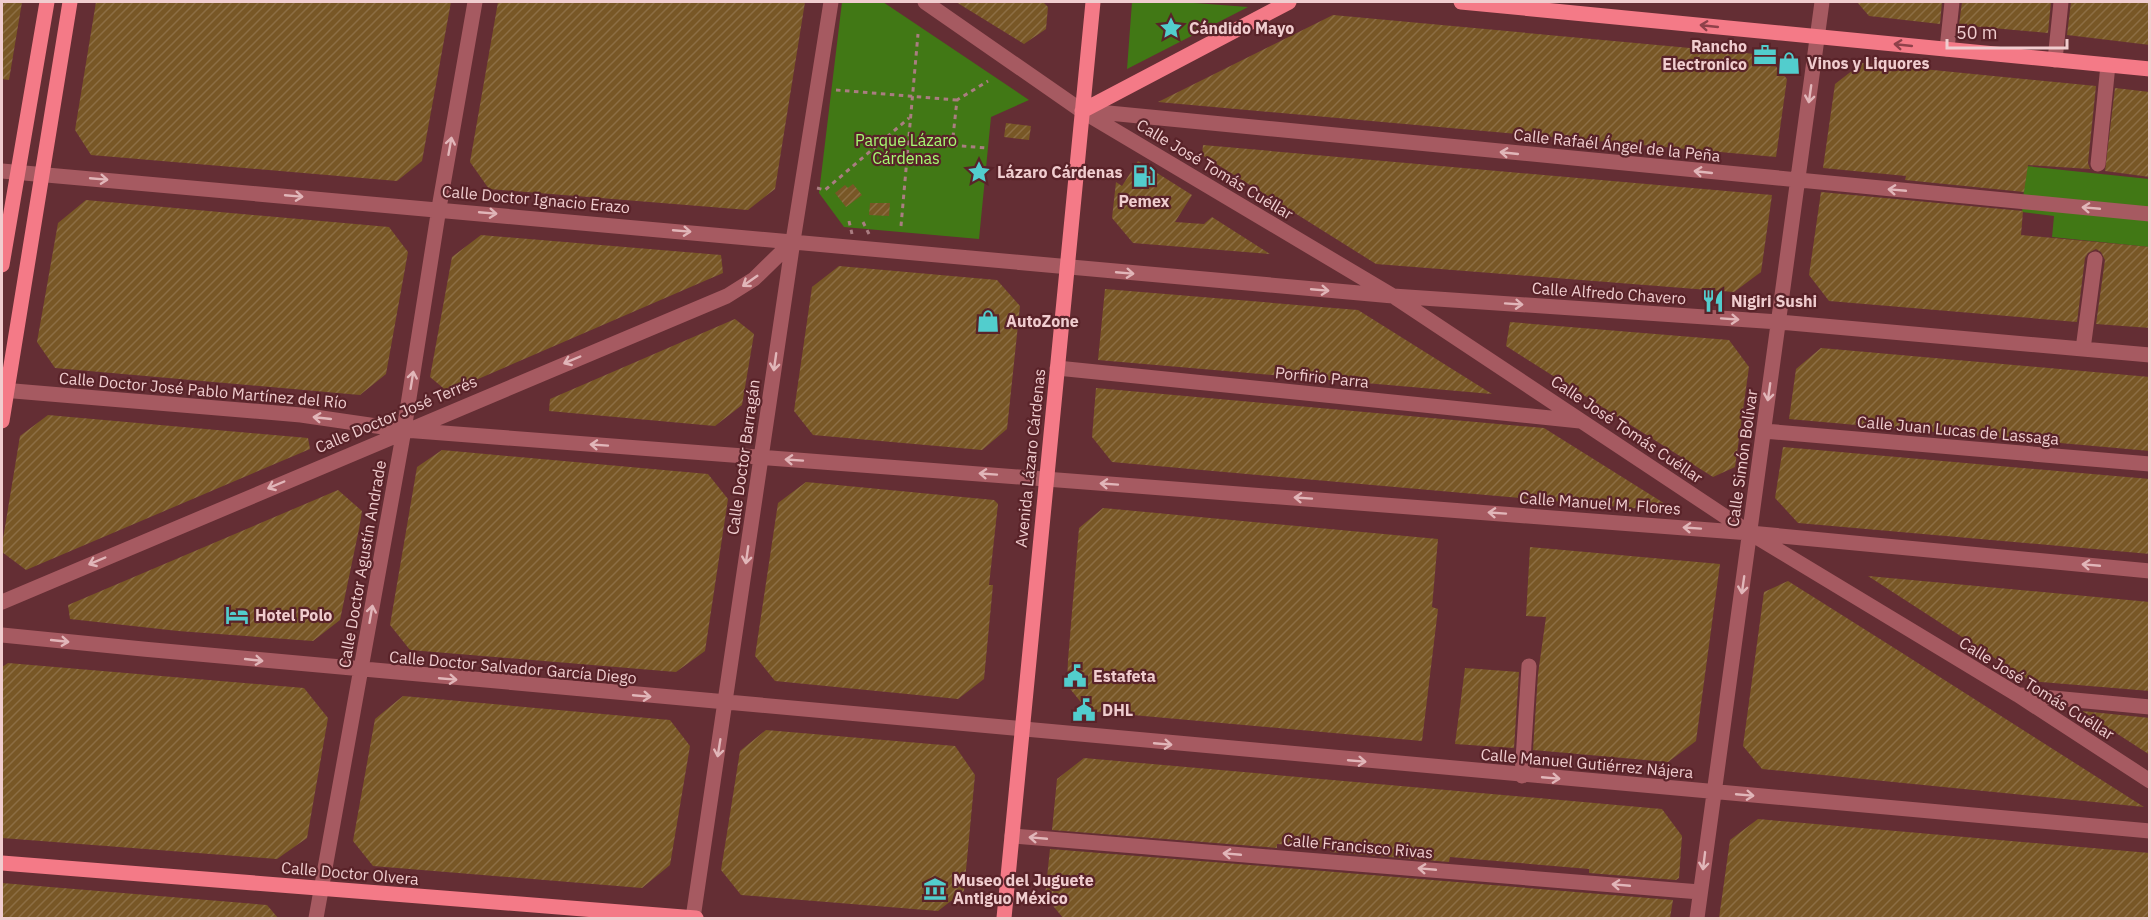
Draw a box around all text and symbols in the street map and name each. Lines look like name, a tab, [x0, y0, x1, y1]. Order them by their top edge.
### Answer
scale bar	[1947, 12, 2067, 50]
place icon: Cándido Mayo	[1158, 15, 1184, 41]
place label: Cándido Mayo	[1189, 18, 1294, 38]
one-way arrow	[1700, 20, 1720, 31]
text: 50 m	[1956, 21, 1998, 44]
place label: Rancho Electronico	[1662, 36, 1747, 74]
one-way arrow	[1894, 39, 1914, 50]
office icon: Rancho Electronico	[1752, 42, 1778, 68]
shop icon: Vinos y Liquores	[1776, 50, 1802, 76]
place label: Vinos y Liquores	[1807, 53, 1929, 73]
one-way arrow	[1804, 84, 1815, 104]
street label: Calle José Tomás Cuéllar	[1133, 114, 1297, 224]
street label: Calle Rafaél Ángel de la Peña	[1513, 123, 1722, 166]
park label: Parque Lázaro Cárdenas	[855, 130, 957, 168]
one-way arrow	[445, 137, 456, 157]
one-way arrow	[1499, 147, 1519, 158]
place icon: Lázaro Cárdenas	[966, 159, 992, 185]
place label: Lázaro Cárdenas	[997, 162, 1123, 182]
fuel station icon: Pemex	[1131, 163, 1157, 189]
one-way arrow	[1694, 166, 1713, 177]
one-way arrow	[89, 174, 109, 185]
street label: Calle Doctor Ignacio Erazo	[441, 181, 631, 217]
one-way arrow	[1888, 184, 1908, 195]
one-way arrow	[283, 191, 303, 202]
place label: Pemex	[1118, 191, 1170, 211]
one-way arrow	[2082, 202, 2102, 213]
one-way arrow	[477, 208, 497, 219]
one-way arrow	[672, 226, 691, 237]
one-way arrow	[1115, 268, 1135, 279]
one-way arrow	[742, 275, 758, 287]
street label: Calle Alfredo Chavero	[1531, 278, 1687, 308]
one-way arrow	[1309, 285, 1329, 296]
restaurant icon: Nigiri Sushi	[1700, 288, 1726, 314]
place label: Nigiri Sushi	[1731, 291, 1817, 311]
one-way arrow	[1504, 299, 1523, 310]
shop icon: AutoZone	[975, 308, 1001, 334]
place label: AutoZone	[1006, 311, 1079, 331]
one-way arrow	[1719, 313, 1739, 324]
one-way arrow	[770, 351, 781, 371]
one-way arrow	[563, 355, 582, 366]
street label: Porfirio Parra	[1274, 362, 1370, 392]
street label: Calle Doctor José Pablo Martínez del Río	[58, 367, 348, 413]
street label: Avenida Lázaro Cárdenas	[1011, 367, 1049, 549]
street label: Calle Doctor José Terrés	[312, 371, 480, 457]
one-way arrow	[406, 371, 417, 390]
street label: Calle José Tomás Cuéllar	[1547, 371, 1707, 487]
street label: Calle Doctor Barragán	[722, 378, 764, 536]
one-way arrow	[1764, 381, 1775, 401]
street label: Calle Simón Bolívar	[1722, 388, 1762, 528]
street label: Calle Juan Lucas de Lassaga	[1856, 411, 2060, 449]
one-way arrow	[312, 412, 332, 423]
one-way arrow	[590, 439, 610, 450]
one-way arrow	[784, 454, 804, 465]
street label: Calle Doctor Agustín Andrade	[334, 458, 390, 669]
one-way arrow	[979, 469, 999, 480]
one-way arrow	[1099, 478, 1119, 489]
one-way arrow	[268, 479, 286, 491]
street label: Calle Manuel M. Flores	[1518, 487, 1682, 519]
one-way arrow	[1294, 493, 1314, 504]
one-way arrow	[1488, 508, 1508, 519]
one-way arrow	[1682, 522, 1702, 533]
one-way arrow	[742, 544, 753, 564]
one-way arrow	[88, 556, 106, 567]
one-way arrow	[2082, 559, 2102, 570]
one-way arrow	[1737, 574, 1748, 594]
hotel icon: Hotel Polo	[224, 602, 250, 628]
one-way arrow	[366, 604, 377, 624]
place label: Hotel Polo	[255, 605, 332, 625]
street label: Calle José Tomás Cuéllar	[1956, 632, 2118, 744]
one-way arrow	[49, 636, 69, 647]
street label: Calle Doctor Salvador García Diego	[388, 646, 638, 688]
one-way arrow	[243, 655, 263, 666]
public building icon: Estafeta	[1062, 663, 1088, 689]
place label: Estafeta	[1093, 666, 1156, 686]
one-way arrow	[437, 674, 457, 685]
one-way arrow	[632, 691, 651, 702]
public building icon: DHL	[1071, 697, 1097, 723]
place label: DHL	[1102, 700, 1133, 720]
one-way arrow	[714, 737, 725, 757]
one-way arrow	[1152, 739, 1172, 750]
street label: Calle Manuel Gutiérrez Nájera	[1480, 744, 1695, 782]
one-way arrow	[1346, 756, 1366, 767]
one-way arrow	[1541, 773, 1561, 784]
one-way arrow	[1735, 790, 1755, 801]
street label: Calle Francisco Rivas	[1282, 829, 1434, 863]
one-way arrow	[1029, 832, 1049, 843]
one-way arrow	[1223, 848, 1243, 859]
one-way arrow	[1699, 851, 1710, 871]
street label: Calle Doctor Olvera	[280, 857, 420, 889]
one-way arrow	[1417, 864, 1437, 875]
place label: Museo del Juguete Antiguo México	[953, 870, 1094, 908]
museum icon: Museo del Juguete Antiguo México	[922, 876, 948, 902]
one-way arrow	[1612, 879, 1632, 890]

